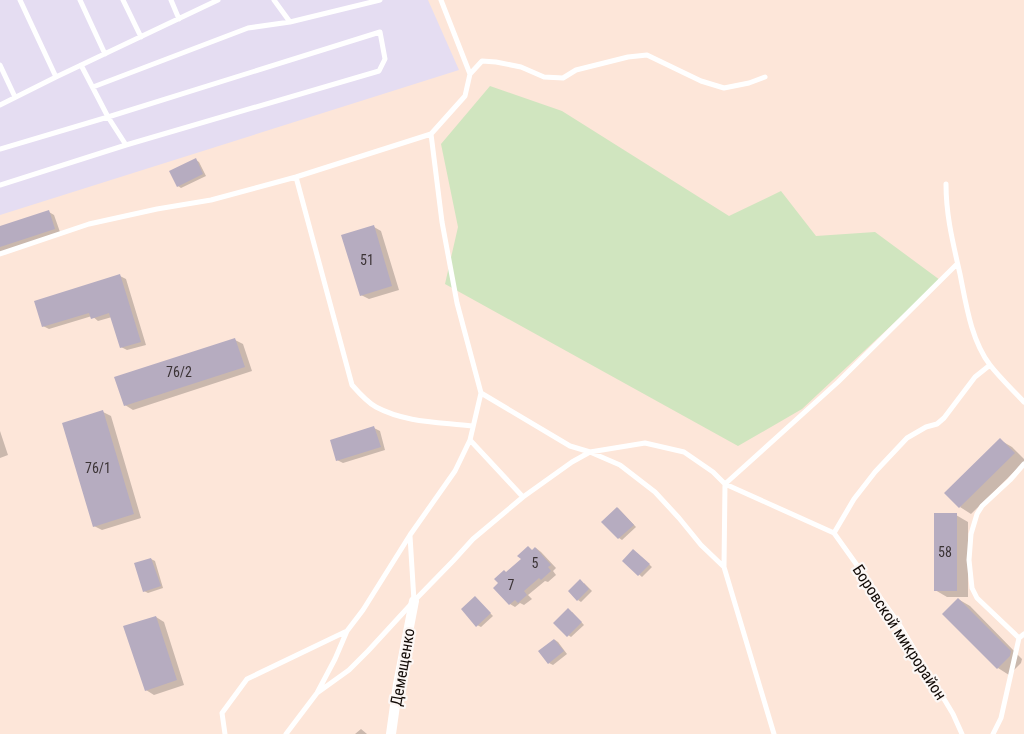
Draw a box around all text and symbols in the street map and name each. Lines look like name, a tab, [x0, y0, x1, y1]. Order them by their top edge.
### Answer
house number: 51	[360, 252, 374, 268]
house number: 76/2	[166, 364, 192, 380]
house number: 76/1	[85, 460, 111, 476]
house number: 58	[938, 544, 952, 560]
house number: 5	[532, 555, 539, 571]
street label: Боровской микрорайон	[849, 561, 950, 704]
house number: 7	[508, 577, 515, 593]
street label: Демещенко	[386, 627, 419, 708]

